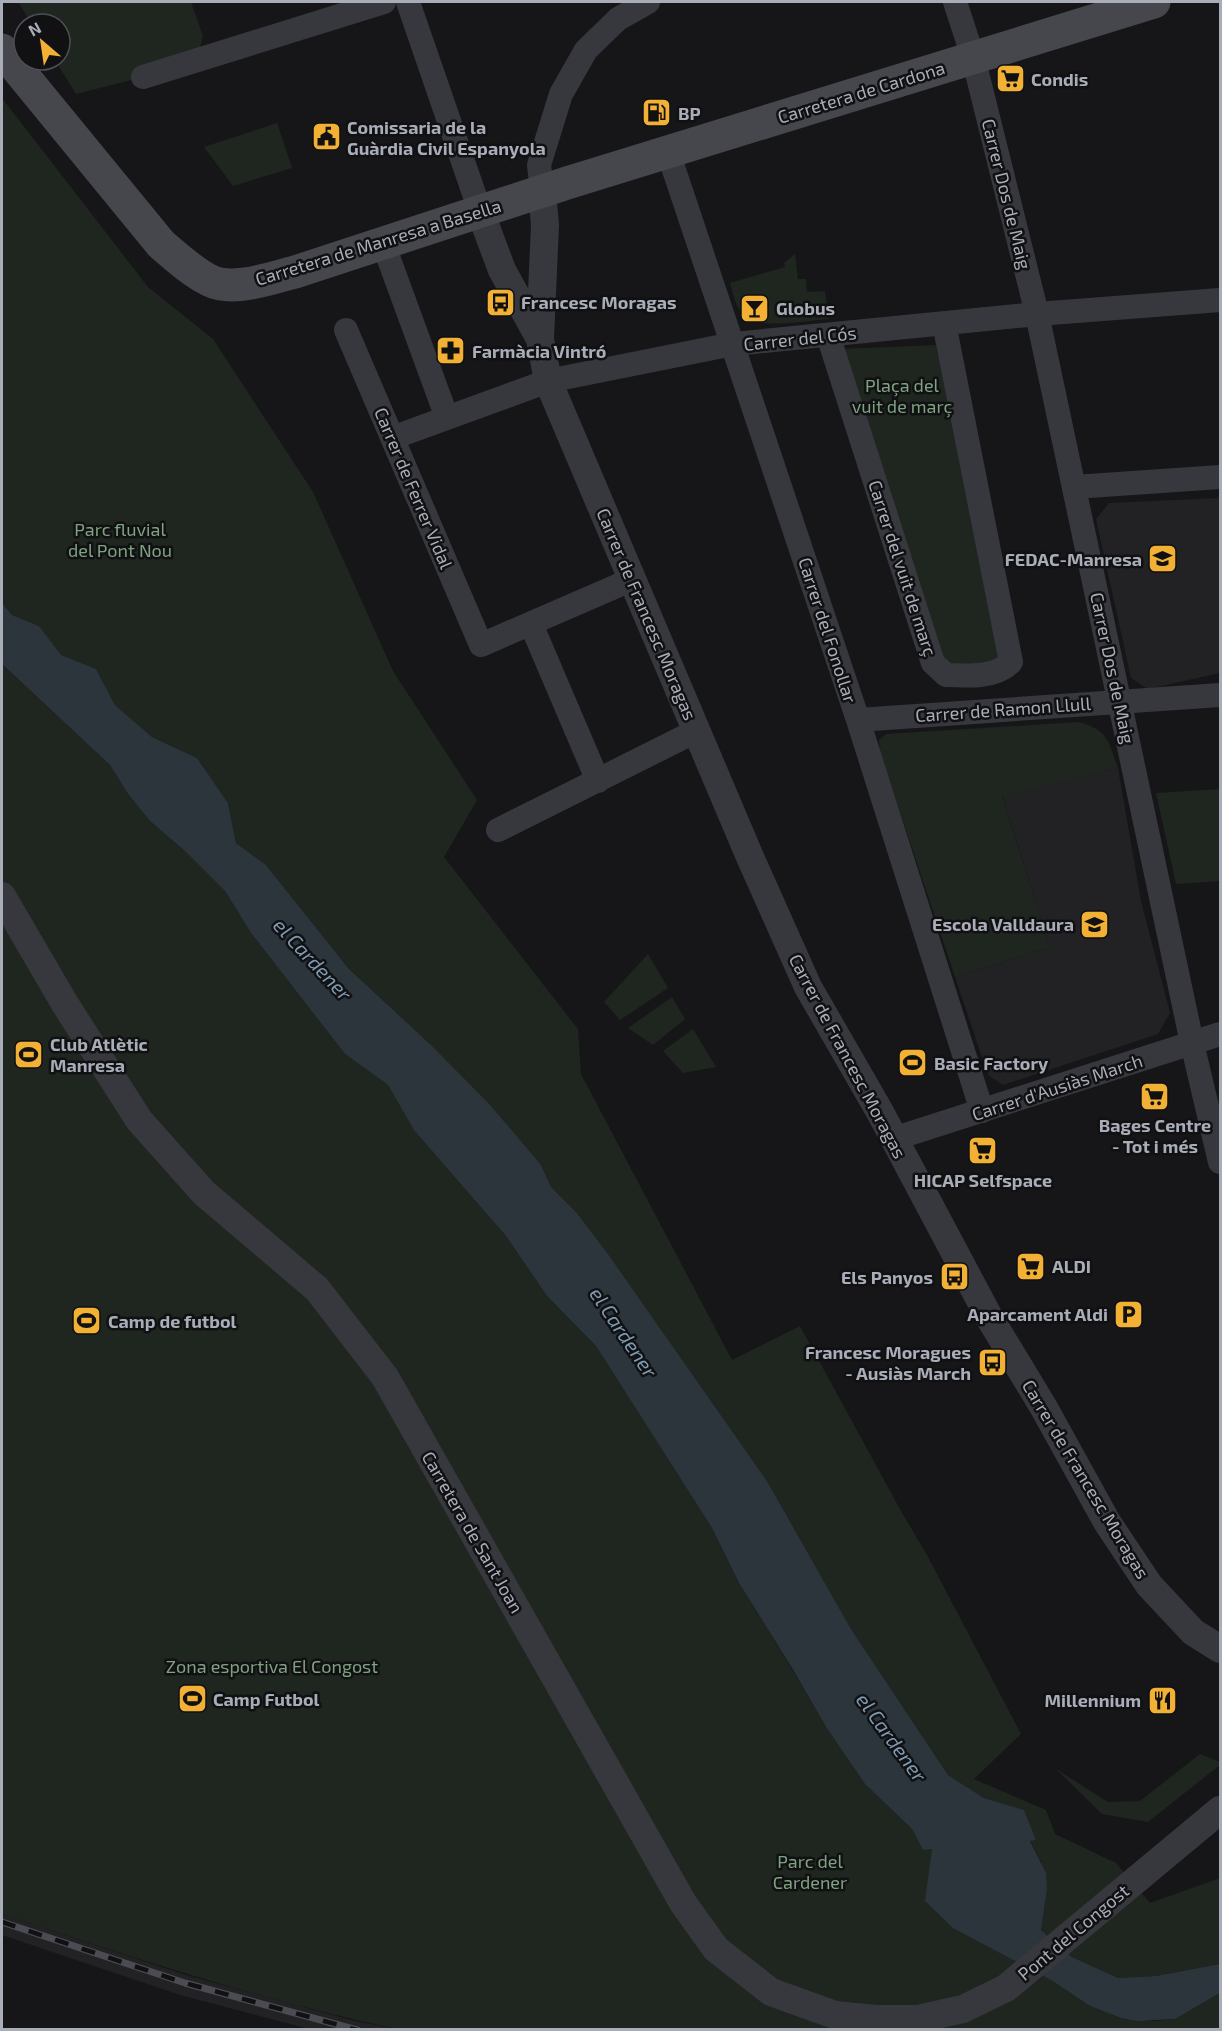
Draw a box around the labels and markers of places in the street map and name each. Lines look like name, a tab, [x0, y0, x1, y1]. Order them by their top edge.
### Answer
supermarket icon: Condis	[994, 63, 1026, 95]
place label: Condis	[1031, 68, 1088, 90]
fuel station icon: BP	[641, 97, 673, 129]
place label: BP	[678, 102, 701, 124]
place label: Comissaria de la Guàrdia Civil Espanyola	[347, 116, 546, 159]
public building icon: Comissaria de la Guàrdia Civil Espanyola	[310, 121, 342, 153]
bus stop icon: Francesc Moragas	[484, 286, 516, 318]
place label: Francesc Moragas	[521, 291, 676, 313]
bar icon: Globus	[739, 292, 771, 324]
place label: Globus	[776, 297, 835, 319]
pharmacy icon: Farmàcia Vintró	[435, 335, 467, 367]
place label: Farmàcia Vintró	[472, 340, 606, 362]
school or university icon: FEDAC-Manresa	[1147, 543, 1179, 575]
place label: FEDAC-Manresa	[1005, 548, 1142, 570]
school or university icon: Escola Valldaura	[1079, 908, 1111, 940]
place label: Escola Valldaura	[932, 913, 1074, 935]
place label: Club Atlètic Manresa	[50, 1033, 148, 1076]
sports icon: Club Atlètic Manresa	[13, 1038, 45, 1070]
sports icon: Basic Factory	[897, 1047, 929, 1079]
place label: Basic Factory	[934, 1052, 1049, 1074]
supermarket icon: Bages Centre - Tot i més	[1139, 1080, 1171, 1112]
place label: Bages Centre - Tot i més	[1099, 1114, 1211, 1157]
supermarket icon: HICAP Selfspace	[967, 1135, 999, 1167]
place label: HICAP Selfspace	[914, 1169, 1052, 1191]
supermarket icon: ALDI	[1015, 1250, 1047, 1282]
place label: ALDI	[1052, 1255, 1091, 1277]
bus stop icon: Els Panyos	[938, 1261, 970, 1293]
place label: Els Panyos	[841, 1266, 933, 1288]
parking icon: Aparcament Aldi	[1113, 1298, 1145, 1330]
place label: Aparcament Aldi	[967, 1303, 1108, 1325]
sports icon: Camp de futbol	[71, 1305, 103, 1337]
place label: Camp de futbol	[108, 1310, 237, 1332]
place label: Francesc Moragues - Ausiàs March	[805, 1341, 971, 1384]
bus stop icon: Francesc Moragues - Ausiàs March	[976, 1346, 1008, 1378]
sports icon: Camp Futbol	[176, 1683, 208, 1715]
restaurant icon: Millennium	[1146, 1684, 1178, 1716]
place label: Camp Futbol	[213, 1688, 320, 1710]
place label: Millennium	[1044, 1689, 1141, 1711]

